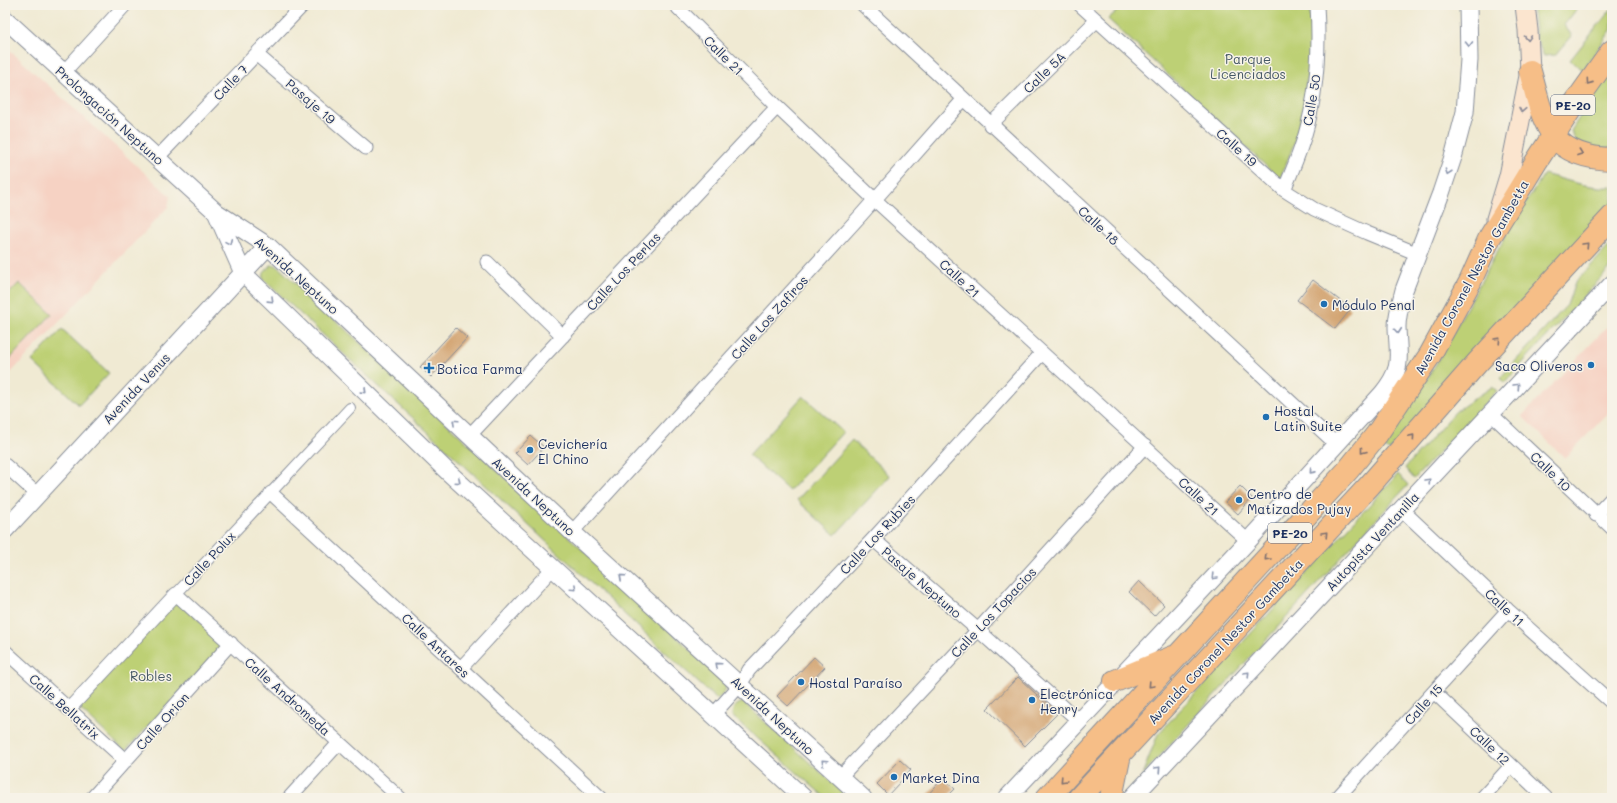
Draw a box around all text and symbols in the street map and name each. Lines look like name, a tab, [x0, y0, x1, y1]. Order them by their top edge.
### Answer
street label: Calle 21	[701, 32, 747, 78]
one-way arrow	[1524, 35, 1533, 41]
one-way arrow	[1465, 41, 1473, 47]
street label: Calle 5A	[1019, 48, 1069, 96]
park label: Parque Licenciados	[1210, 50, 1286, 82]
street label: Calle 7	[209, 61, 251, 103]
street label: Prolongación Neptuno	[52, 62, 168, 168]
street label: Calle 50	[1298, 73, 1324, 127]
street label: Pasaje 19	[283, 75, 340, 127]
one-way arrow	[1587, 78, 1594, 85]
road number: PE-20	[1551, 95, 1595, 115]
one-way arrow	[1519, 107, 1527, 113]
street label: Calle 19	[1213, 124, 1261, 170]
one-way arrow	[1577, 148, 1584, 157]
one-way arrow	[1445, 168, 1453, 175]
street label: Avenida Coronel Nestor Gambetta	[1410, 177, 1532, 377]
street label: Calle 18	[1075, 202, 1123, 248]
street label: Calle Los Perlas	[582, 228, 664, 314]
street label: Avenida Neptuno	[251, 233, 343, 318]
one-way arrow	[224, 238, 232, 246]
one-way arrow	[1582, 242, 1589, 249]
street label: Calle 21	[936, 255, 984, 301]
street label: Calle Los Zafiros	[727, 271, 811, 363]
one-way arrow	[266, 295, 274, 303]
place label: Módulo Penal	[1332, 296, 1415, 313]
marker: Módulo Penal	[1319, 299, 1329, 309]
one-way arrow	[1393, 328, 1402, 334]
one-way arrow	[1493, 337, 1501, 345]
street label: Avenida Venus	[99, 349, 173, 427]
place label: Saco Oliveros	[1495, 357, 1583, 374]
place label: Botica Farma	[437, 360, 523, 377]
marker: Saco Oliveros	[1586, 360, 1596, 370]
marker: Botica Farma	[424, 363, 434, 373]
one-way arrow	[1512, 383, 1519, 391]
one-way arrow	[359, 386, 367, 394]
place label: Hostal Latin Suite	[1274, 402, 1342, 434]
marker: Hostal Latin Suite	[1261, 412, 1271, 422]
one-way arrow	[452, 419, 460, 426]
one-way arrow	[1407, 434, 1414, 442]
place label: Cevichería El Chino	[538, 435, 608, 467]
marker: Cevichería El Chino	[525, 445, 535, 455]
one-way arrow	[1361, 446, 1368, 453]
street label: Calle 10	[1527, 448, 1575, 494]
street label: Avenida Neptuno	[489, 453, 579, 539]
one-way arrow	[1309, 466, 1316, 474]
street label: Calle 21	[1175, 473, 1223, 519]
one-way arrow	[453, 476, 461, 483]
one-way arrow	[1423, 478, 1431, 486]
place label: Centro de Matizados Pujay	[1247, 485, 1351, 517]
street label: Autopista Ventanilla	[1322, 488, 1422, 594]
street label: Calle Los Rubies	[836, 490, 918, 578]
marker: Centro de Matizados Pujay	[1234, 495, 1244, 505]
road number: PE-20	[1268, 523, 1312, 543]
street label: Calle Polux	[179, 527, 239, 589]
one-way arrow	[1320, 531, 1327, 538]
street label: Pasaje Neptuno	[879, 543, 966, 622]
one-way arrow	[1265, 553, 1272, 561]
street label: Avenida Coronel Nestor Gambetta	[1144, 555, 1306, 727]
street label: Calle Los Topacios	[947, 563, 1039, 661]
one-way arrow	[1211, 572, 1219, 580]
one-way arrow	[619, 574, 627, 582]
one-way arrow	[570, 583, 577, 590]
street label: Calle 11	[1482, 585, 1528, 629]
street label: Calle Antares	[398, 609, 474, 681]
street label: Calle Andromeda	[242, 653, 334, 739]
one-way arrow	[715, 662, 723, 669]
park label: Robles	[130, 667, 172, 684]
street label: Calle Bellatrix	[26, 670, 104, 743]
street label: Avenida Neptuno	[728, 672, 818, 758]
one-way arrow	[1242, 672, 1249, 679]
place label: Hostal Paraíso	[809, 674, 903, 691]
marker: Hostal Paraíso	[796, 677, 806, 687]
one-way arrow	[1148, 680, 1156, 688]
street label: Calle 15	[1400, 680, 1446, 728]
place label: Electrónica Henry	[1040, 685, 1113, 717]
street label: Calle Orion	[132, 689, 192, 753]
marker: Electrónica Henry	[1027, 695, 1037, 705]
street label: Calle 12	[1466, 722, 1514, 768]
one-way arrow	[821, 759, 829, 767]
one-way arrow	[1153, 767, 1160, 774]
place label: Market Dina	[902, 769, 980, 786]
marker: Market Dina	[889, 772, 899, 782]
one-way arrow	[1061, 776, 1068, 783]

